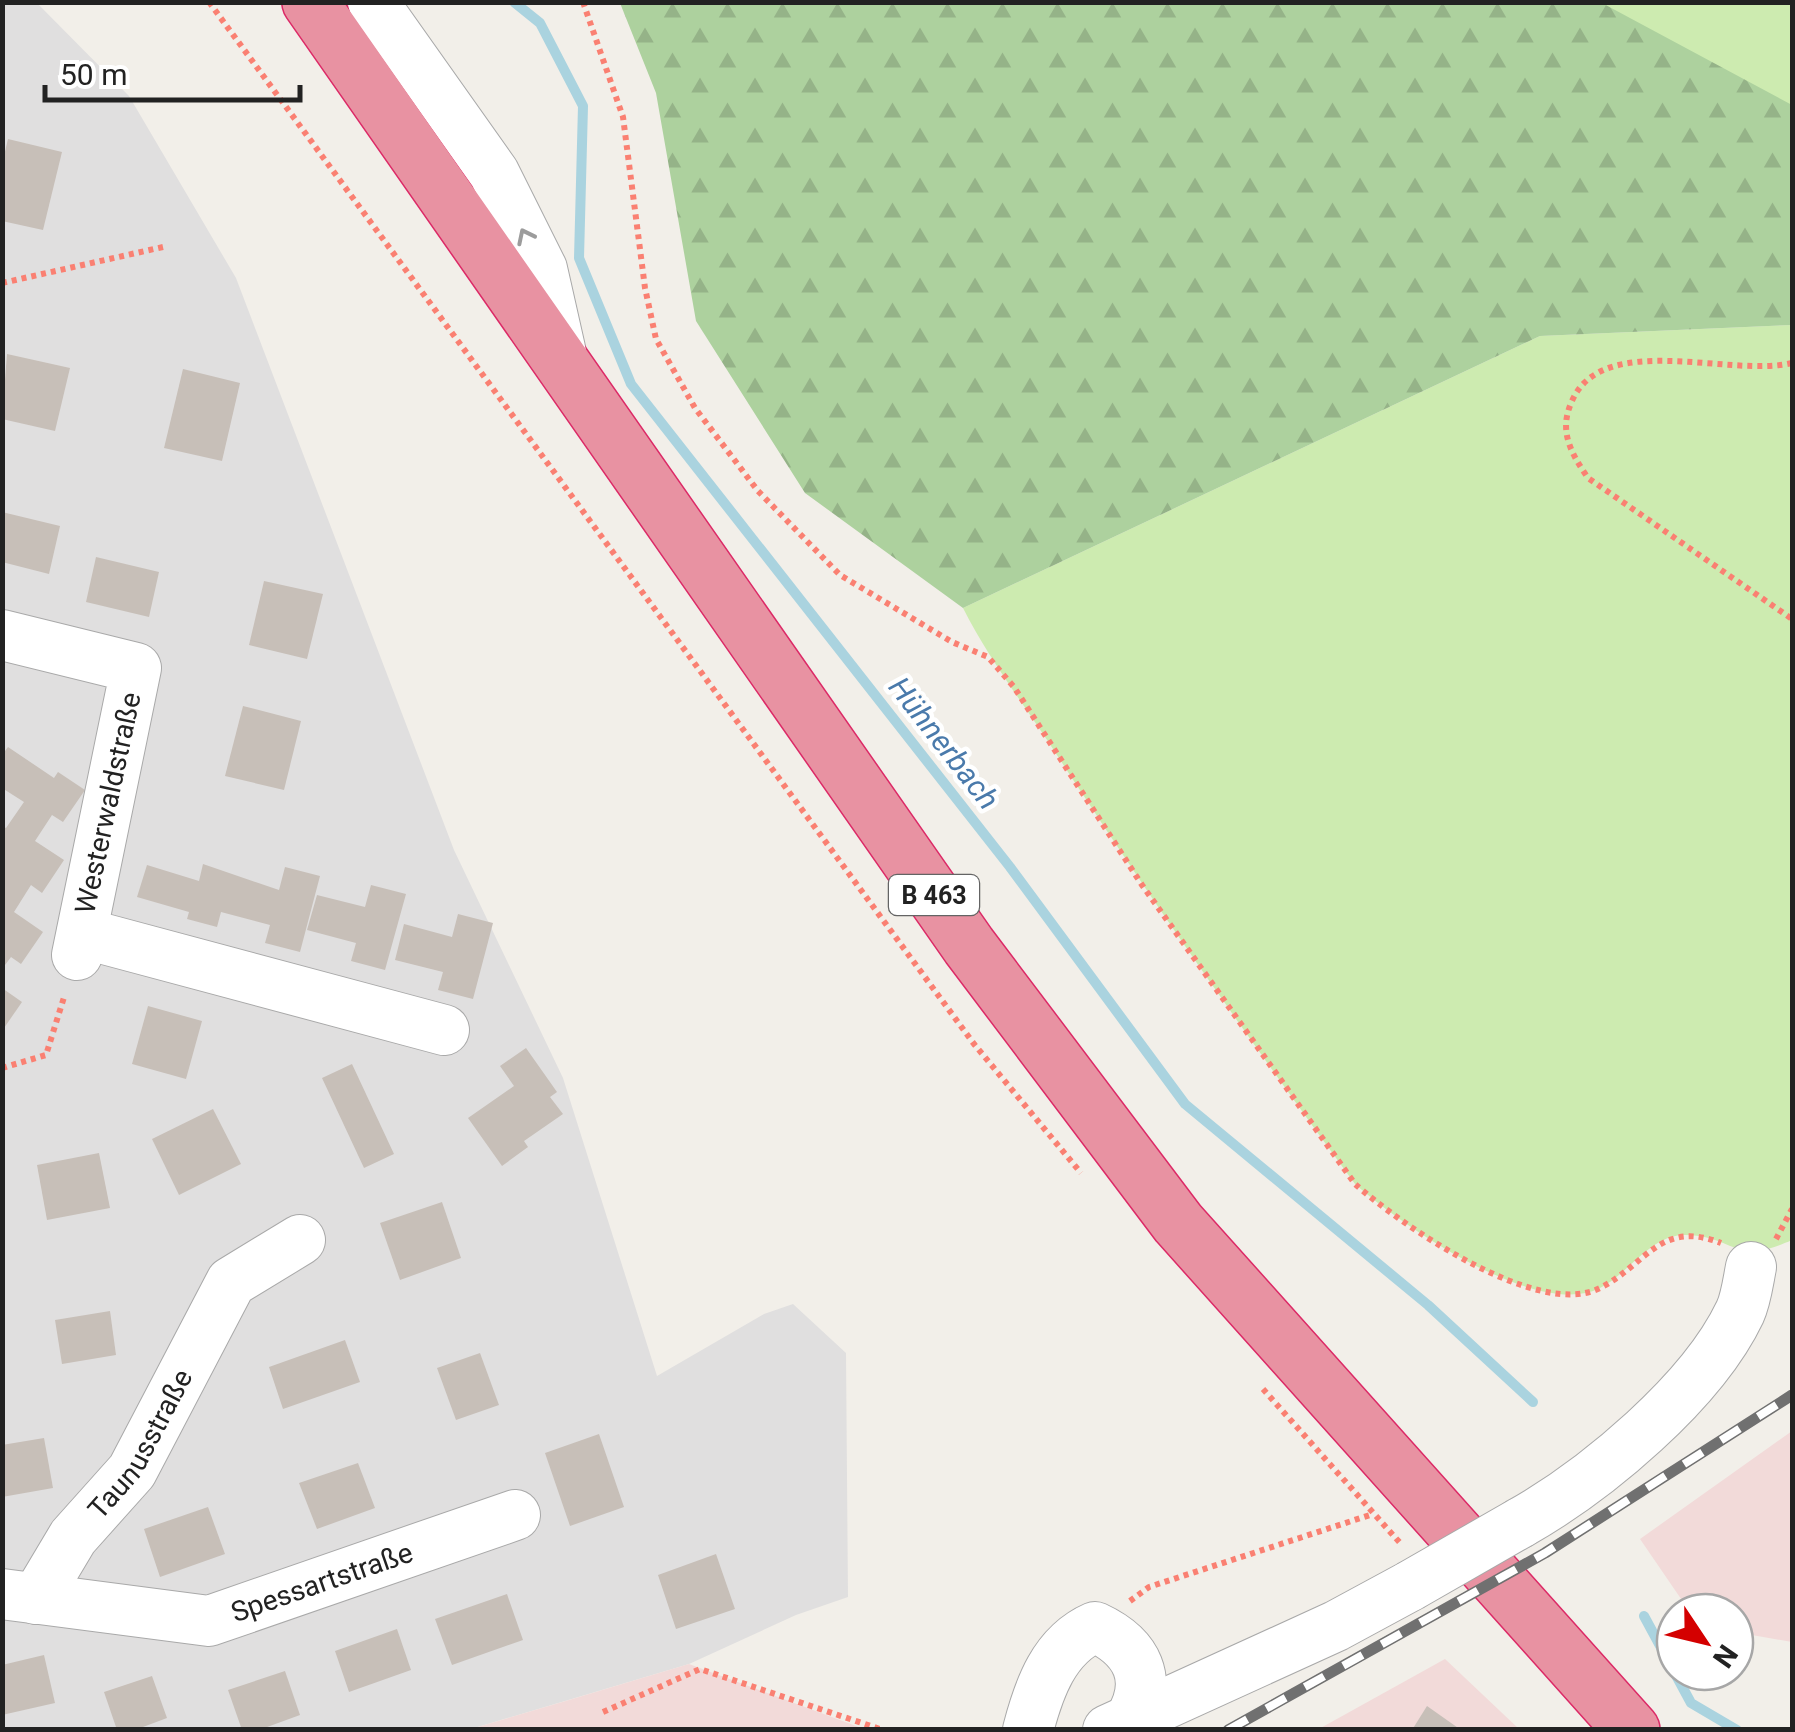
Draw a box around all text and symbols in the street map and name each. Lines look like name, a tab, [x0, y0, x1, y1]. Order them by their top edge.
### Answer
scale bar	[45, 40, 300, 102]
text: 50 m	[60, 57, 127, 92]
one-way arrow	[518, 228, 537, 246]
water label: Hühnerbach	[882, 670, 1006, 816]
street label: Westerwaldstraße	[68, 689, 148, 917]
road number: B 463	[889, 875, 979, 915]
street label: Taunusstraße	[81, 1364, 199, 1525]
street label: Spessartstraße	[226, 1535, 417, 1629]
north arrow	[1655, 1592, 1755, 1692]
text: N	[1706, 1638, 1744, 1674]

